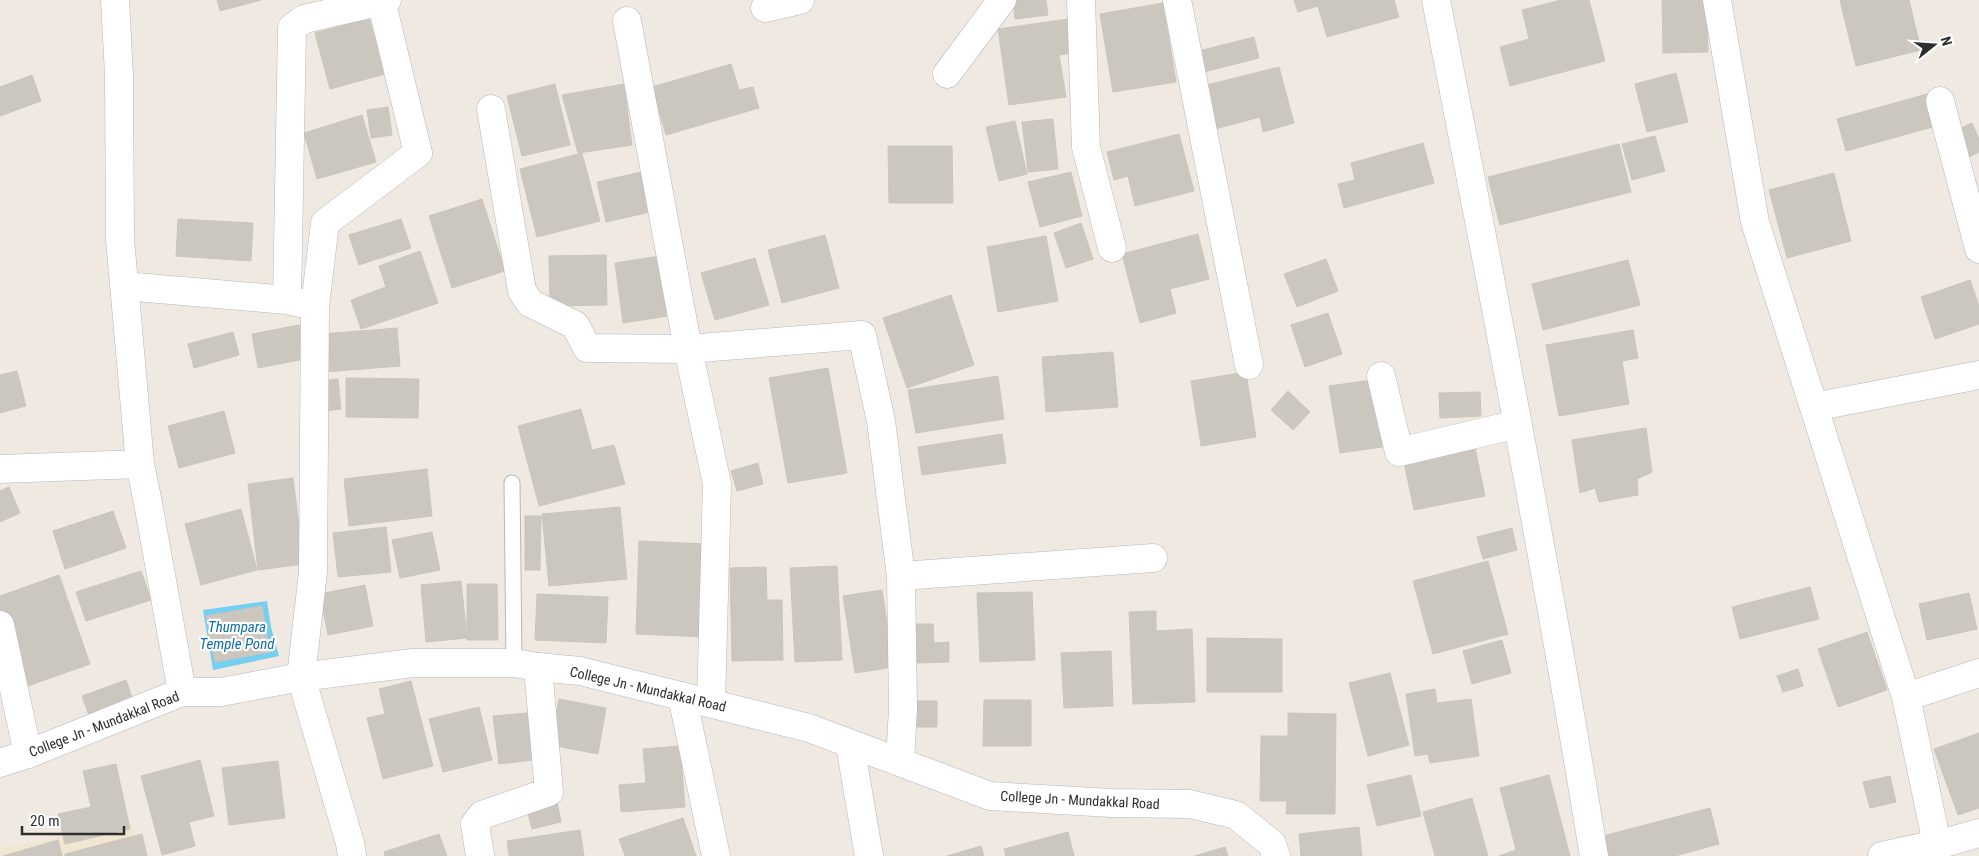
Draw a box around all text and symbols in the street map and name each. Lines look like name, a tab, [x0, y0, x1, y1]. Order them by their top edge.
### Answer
north arrow	[1909, 20, 1959, 70]
text: N	[1938, 35, 1955, 48]
water label: Thumpara Temple Pond	[200, 618, 275, 653]
street label: College Jn - Mundakkal Road	[568, 663, 728, 715]
street label: College Jn - Mundakkal Road	[27, 688, 181, 760]
street label: College Jn - Mundakkal Road	[1000, 788, 1160, 812]
scale bar	[22, 804, 125, 836]
text: 20 m	[30, 812, 60, 830]

